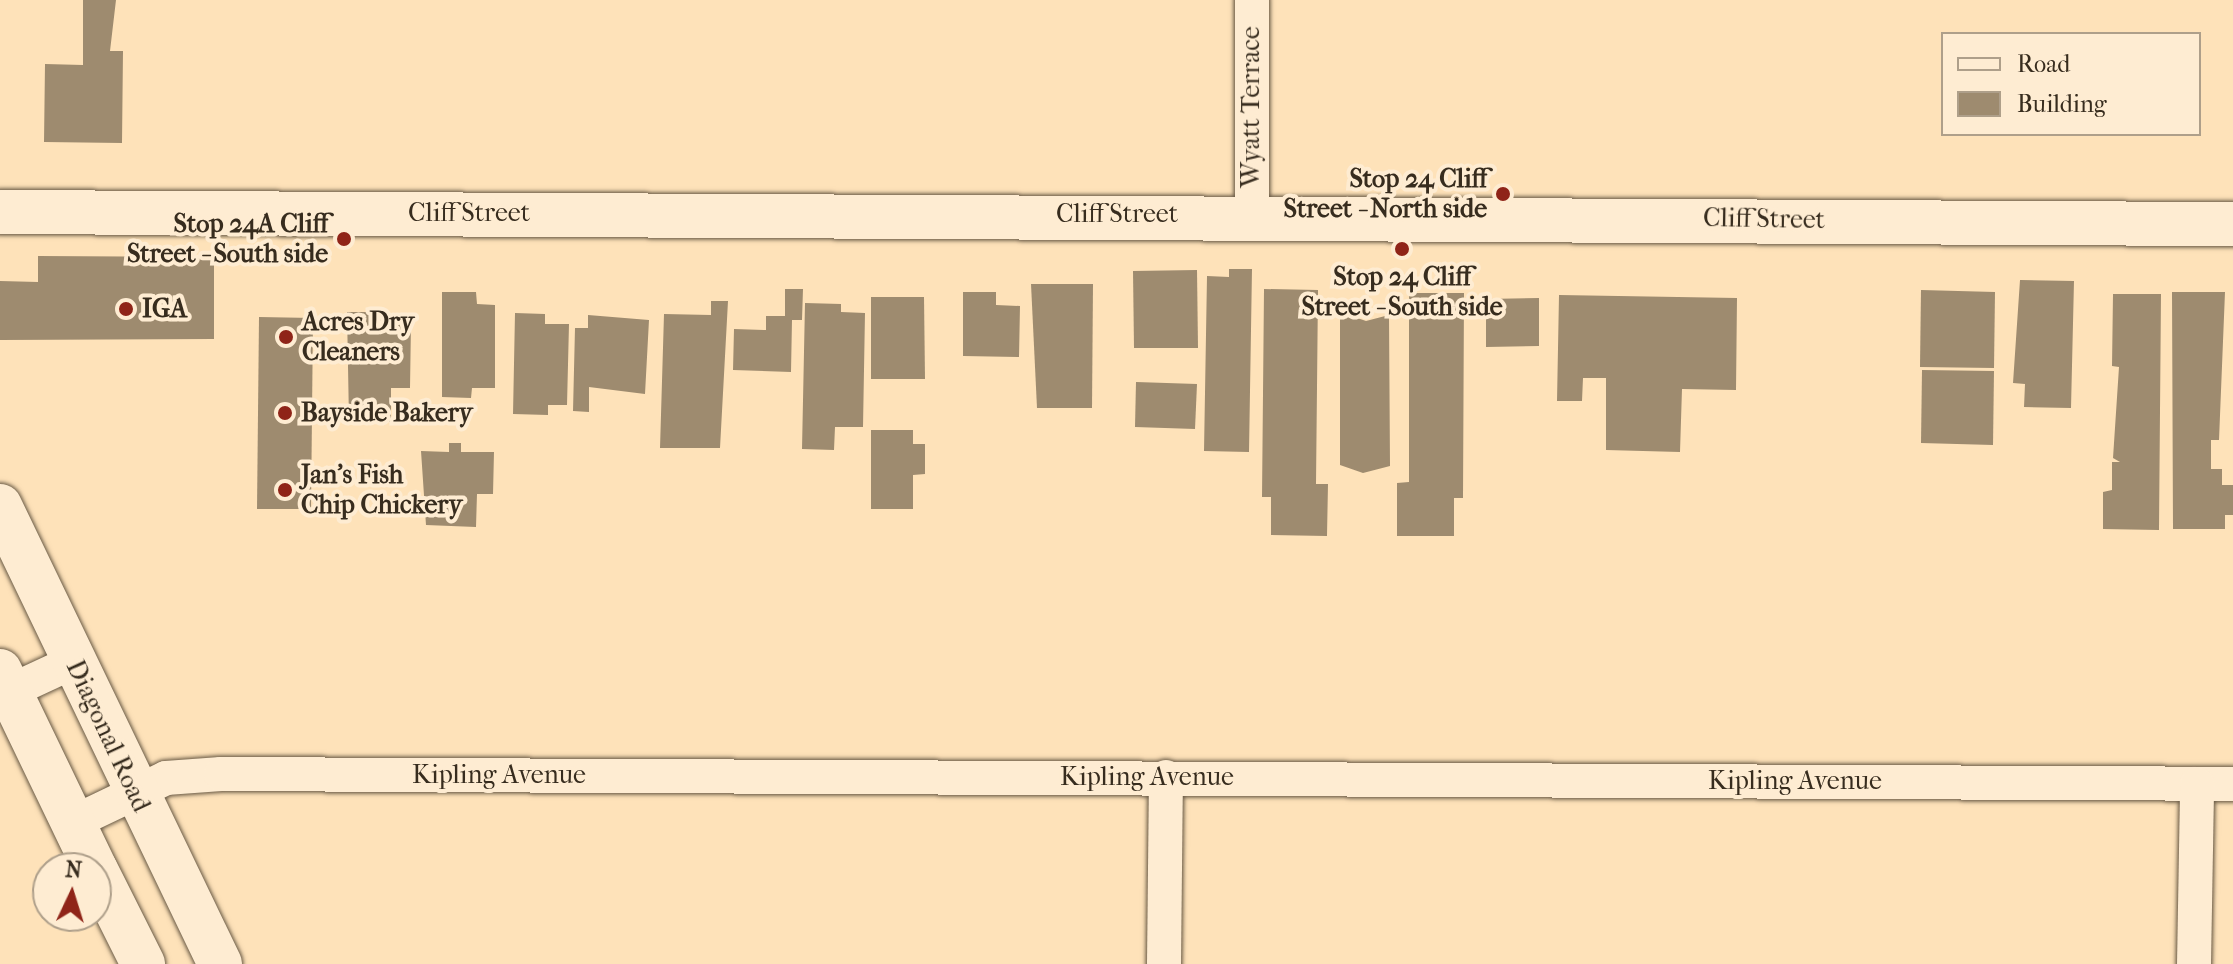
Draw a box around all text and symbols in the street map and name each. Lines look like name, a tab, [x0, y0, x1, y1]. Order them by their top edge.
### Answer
street label: Wyatt Terrace	[1235, 26, 1267, 188]
legend	[1941, 32, 2201, 136]
text: Road	[2017, 50, 2070, 78]
text: Building	[2017, 90, 2107, 118]
place label: Stop 24 Cliff Street - North side	[1283, 163, 1487, 224]
marker: Stop 24 Cliff Street - North side	[1494, 185, 1512, 203]
street label: Cliff Street	[408, 197, 530, 229]
street label: Cliff Street	[1056, 198, 1178, 230]
street label: Cliff Street	[1703, 202, 1825, 236]
place label: Stop 24A Cliff Street - South side	[127, 208, 328, 270]
marker: Stop 24A Cliff Street - South side	[335, 230, 353, 248]
marker: Stop 24 Cliff Street - South side	[1393, 240, 1411, 258]
place label: Stop 24 Cliff Street - South side	[1301, 261, 1503, 322]
place label: IGA	[142, 293, 187, 325]
marker: IGA	[117, 300, 135, 318]
place label: Acres Dry Cleaners	[302, 306, 414, 368]
marker: Acres Dry Cleaners	[277, 328, 295, 346]
place label: Bayside Bakery	[301, 397, 473, 429]
marker: Bayside Bakery	[276, 404, 294, 422]
place label: Jan's Fish Chip Chickery	[301, 459, 462, 520]
marker: Jan's Fish Chip Chickery	[276, 481, 294, 499]
street label: Diagonal Road	[59, 655, 157, 817]
street label: Kipling Avenue	[412, 759, 586, 791]
street label: Kipling Avenue	[1060, 761, 1234, 793]
street label: Kipling Avenue	[1708, 765, 1882, 797]
north arrow	[32, 852, 112, 932]
text: N	[64, 857, 83, 884]

